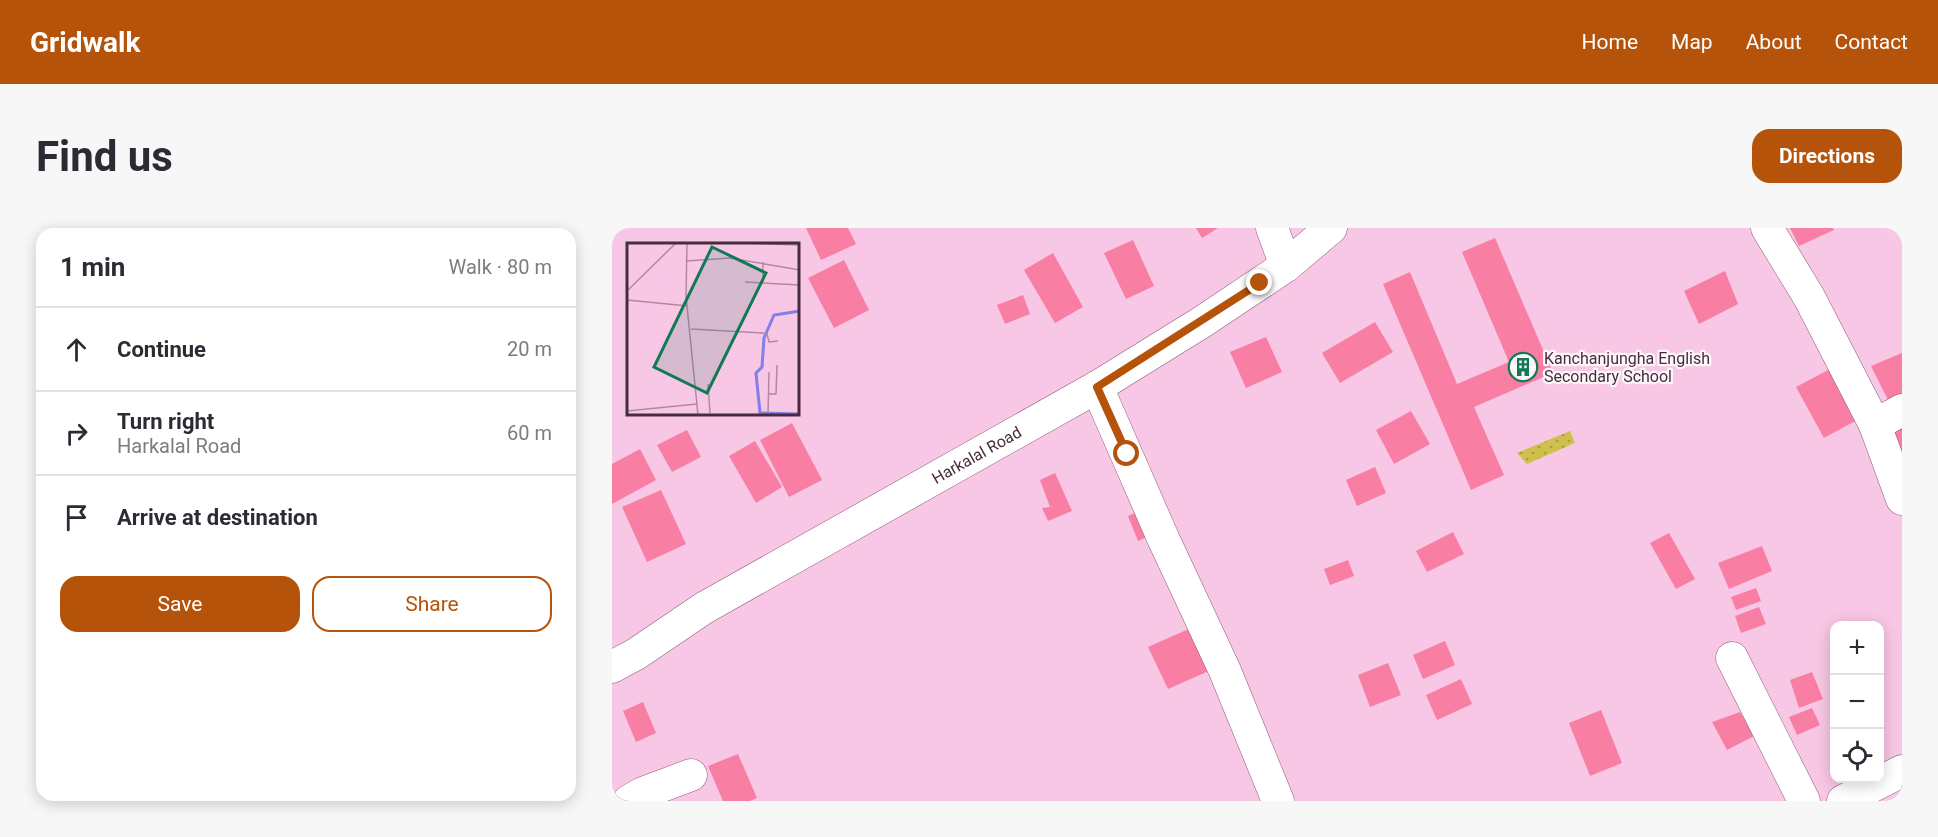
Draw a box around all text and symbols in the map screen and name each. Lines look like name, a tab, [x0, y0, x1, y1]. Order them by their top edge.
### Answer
text: Gridwalk	[30, 26, 140, 59]
text: Home	[1582, 30, 1638, 54]
text: Map	[1671, 30, 1713, 54]
text: About	[1746, 30, 1802, 54]
text: Contact	[1835, 30, 1908, 54]
button: Directions	[1752, 129, 1902, 183]
text: Find us	[36, 132, 173, 181]
inset map	[627, 243, 800, 416]
text: 1 min	[60, 252, 125, 282]
text: Walk · 80 m	[449, 255, 552, 279]
route end	[1246, 269, 1272, 295]
icon: ahead	[60, 333, 93, 366]
text: Continue	[117, 337, 206, 362]
text: 20 m	[507, 337, 552, 361]
place label: Kanchanjungha English Secondary School	[1544, 349, 1710, 386]
building icon: Kanchanjungha English Secondary School	[1507, 351, 1539, 383]
text: Turn right	[117, 409, 214, 434]
icon: right	[60, 417, 93, 450]
text: 60 m	[507, 421, 552, 445]
street label: Harkalal Road	[928, 422, 1025, 487]
text: Harkalal Road	[117, 434, 241, 458]
route start	[1113, 440, 1139, 466]
icon: arrive	[60, 501, 93, 534]
text: Arrive at destination	[117, 505, 318, 530]
button: Save	[60, 576, 300, 632]
button: Share	[312, 576, 552, 632]
map controls	[1830, 621, 1884, 783]
button: +	[1830, 621, 1884, 675]
button: −	[1830, 675, 1884, 729]
button: locate	[1830, 729, 1884, 783]

